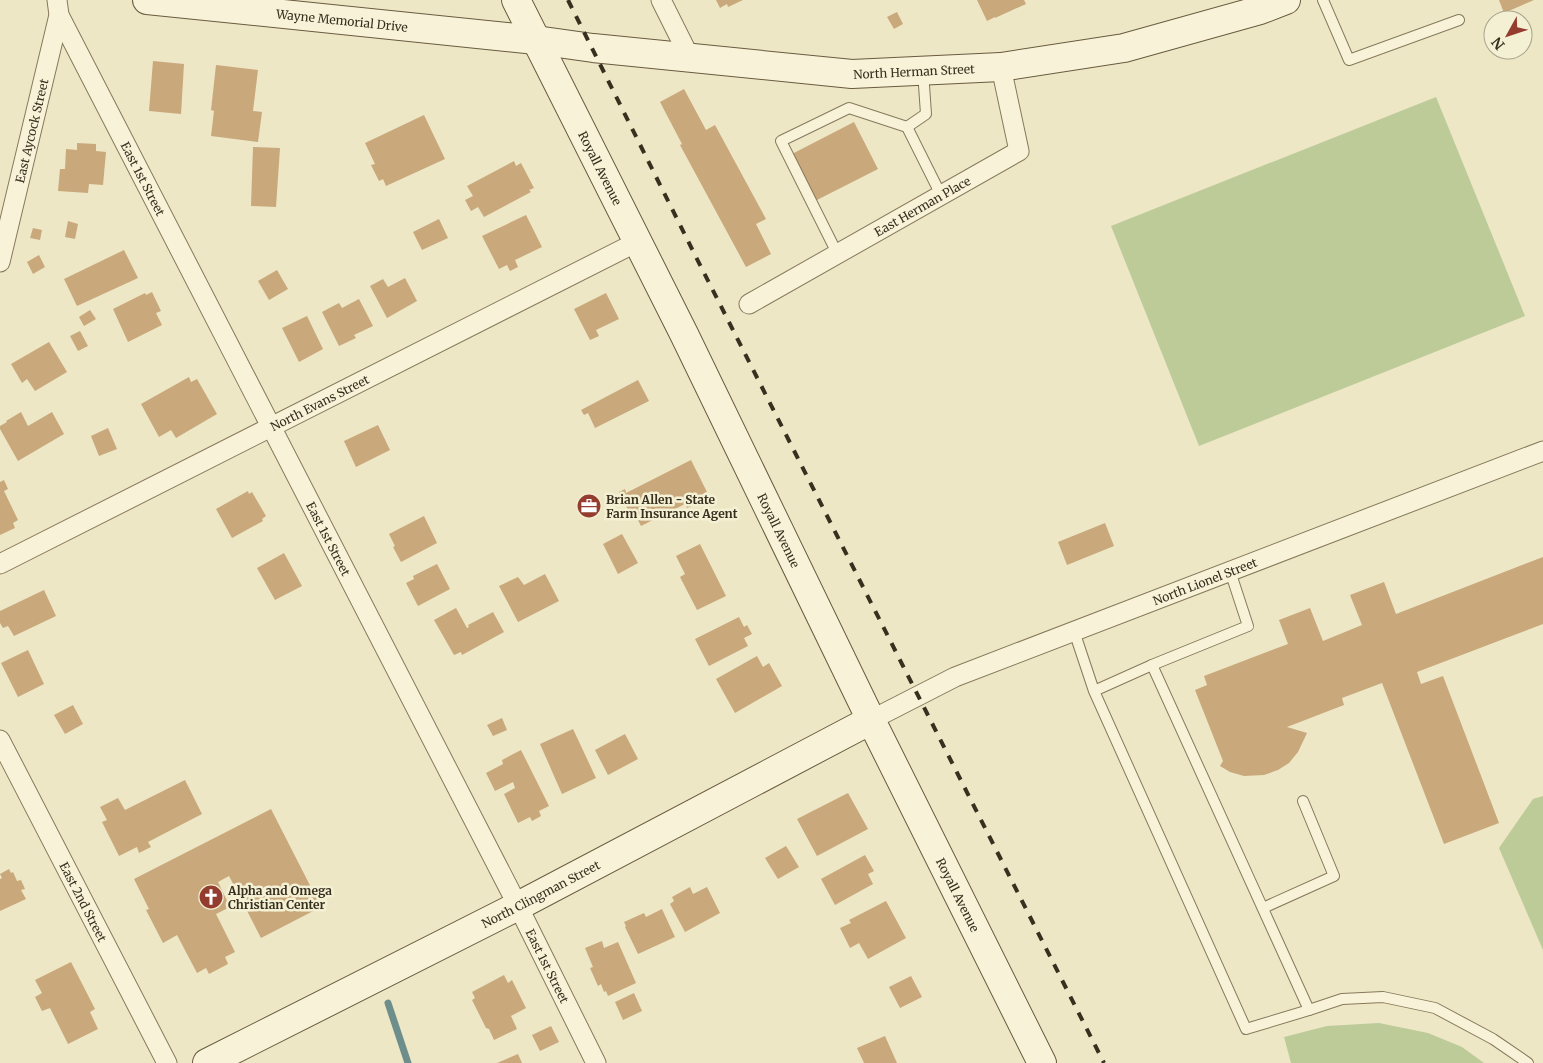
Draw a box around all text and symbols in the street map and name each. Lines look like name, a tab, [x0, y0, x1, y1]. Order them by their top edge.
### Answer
street label: Wayne Memorial Drive	[274, 6, 409, 34]
north arrow	[1483, 10, 1533, 60]
text: N	[1488, 33, 1508, 53]
street label: North Herman Street	[853, 61, 975, 81]
street label: East Aycock Street	[12, 77, 51, 184]
street label: Royall Avenue	[576, 128, 625, 208]
street label: East 1st Street	[118, 139, 169, 218]
street label: East Herman Place	[871, 173, 973, 239]
street label: North Evans Street	[268, 371, 372, 434]
street label: Royall Avenue	[755, 491, 804, 570]
place label: Brian Allen - State Farm Insurance Agent	[606, 492, 738, 521]
office icon: Brian Allen - State Farm Insurance Agent	[576, 493, 602, 519]
street label: East 1st Street	[303, 499, 354, 578]
street label: North Lionel Street	[1151, 554, 1259, 608]
street label: Royall Avenue	[933, 855, 983, 934]
street label: North Clingman Street	[479, 857, 603, 931]
street label: East 2nd Street	[57, 859, 110, 944]
place label: Alpha and Omega Christian Center	[227, 883, 332, 912]
church icon: Alpha and Omega Christian Center	[198, 884, 224, 910]
street label: East 1st Street	[523, 926, 573, 1006]

